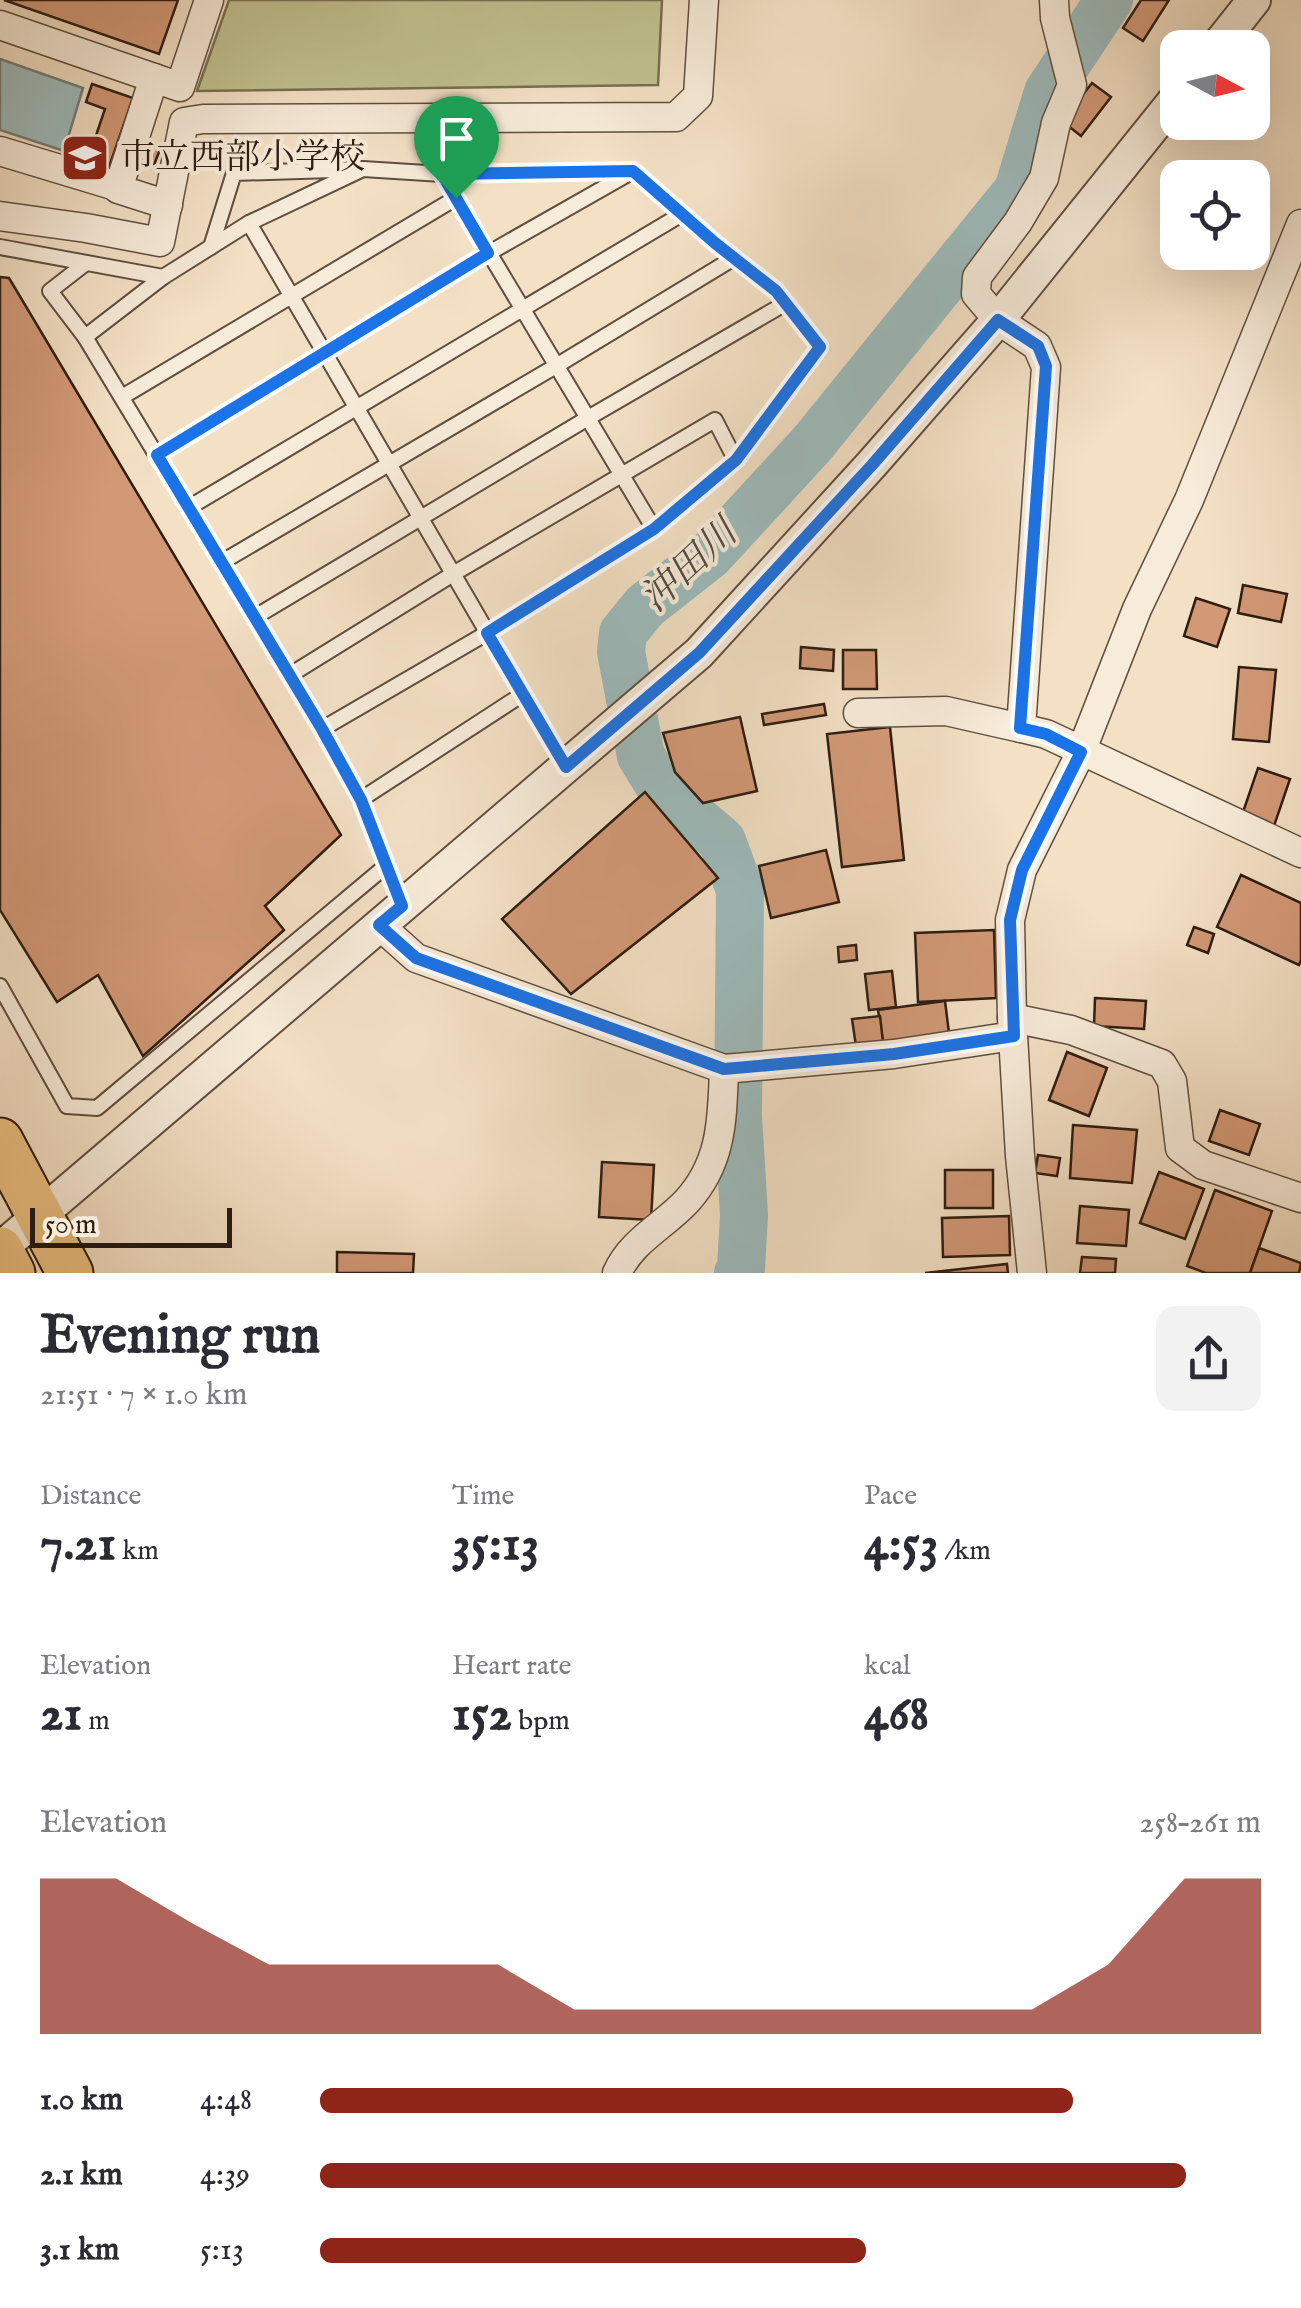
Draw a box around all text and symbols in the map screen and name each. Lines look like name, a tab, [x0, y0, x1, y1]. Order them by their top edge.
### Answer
north arrow	[1160, 30, 1270, 140]
map controls	[1160, 30, 1270, 270]
pin	[414, 96, 499, 199]
icon: arrive	[429, 111, 484, 166]
school or university icon: 市立西部小学校	[59, 132, 111, 184]
place label: 市立西部小学校	[120, 136, 365, 181]
button: locate	[1160, 160, 1270, 270]
water label: 沖田川	[632, 508, 751, 623]
scale bar	[30, 1203, 232, 1248]
text: 50 m	[45, 1208, 97, 1243]
text: Evening run	[40, 1302, 320, 1372]
button: share	[1156, 1306, 1261, 1411]
text: 21:51 · 7 × 1.0 km	[40, 1375, 247, 1416]
text: Distance	[40, 1479, 141, 1514]
text: Time	[452, 1479, 514, 1514]
text: Pace	[864, 1479, 917, 1514]
text: 7.21	[40, 1514, 116, 1577]
text: 35:13	[452, 1514, 539, 1577]
text: 4:53	[864, 1514, 939, 1577]
text: km	[116, 1534, 159, 1569]
text: /km	[939, 1534, 991, 1569]
text: Elevation	[40, 1649, 151, 1684]
text: Heart rate	[452, 1649, 571, 1684]
text: kcal	[864, 1649, 911, 1684]
text: 21	[40, 1684, 82, 1747]
text: 152	[452, 1684, 512, 1747]
text: 468	[864, 1684, 929, 1747]
text: m	[82, 1704, 110, 1739]
text: bpm	[512, 1704, 570, 1739]
text: Elevation	[40, 1803, 167, 1844]
text: 258–261 m	[1139, 1803, 1261, 1844]
text: 1.0 km	[40, 2080, 123, 2121]
text: 4:48	[200, 2080, 252, 2121]
text: 2.1 km	[40, 2155, 123, 2196]
text: 4:39	[200, 2155, 250, 2196]
text: 3.1 km	[40, 2230, 120, 2271]
text: 5:13	[200, 2230, 244, 2271]

